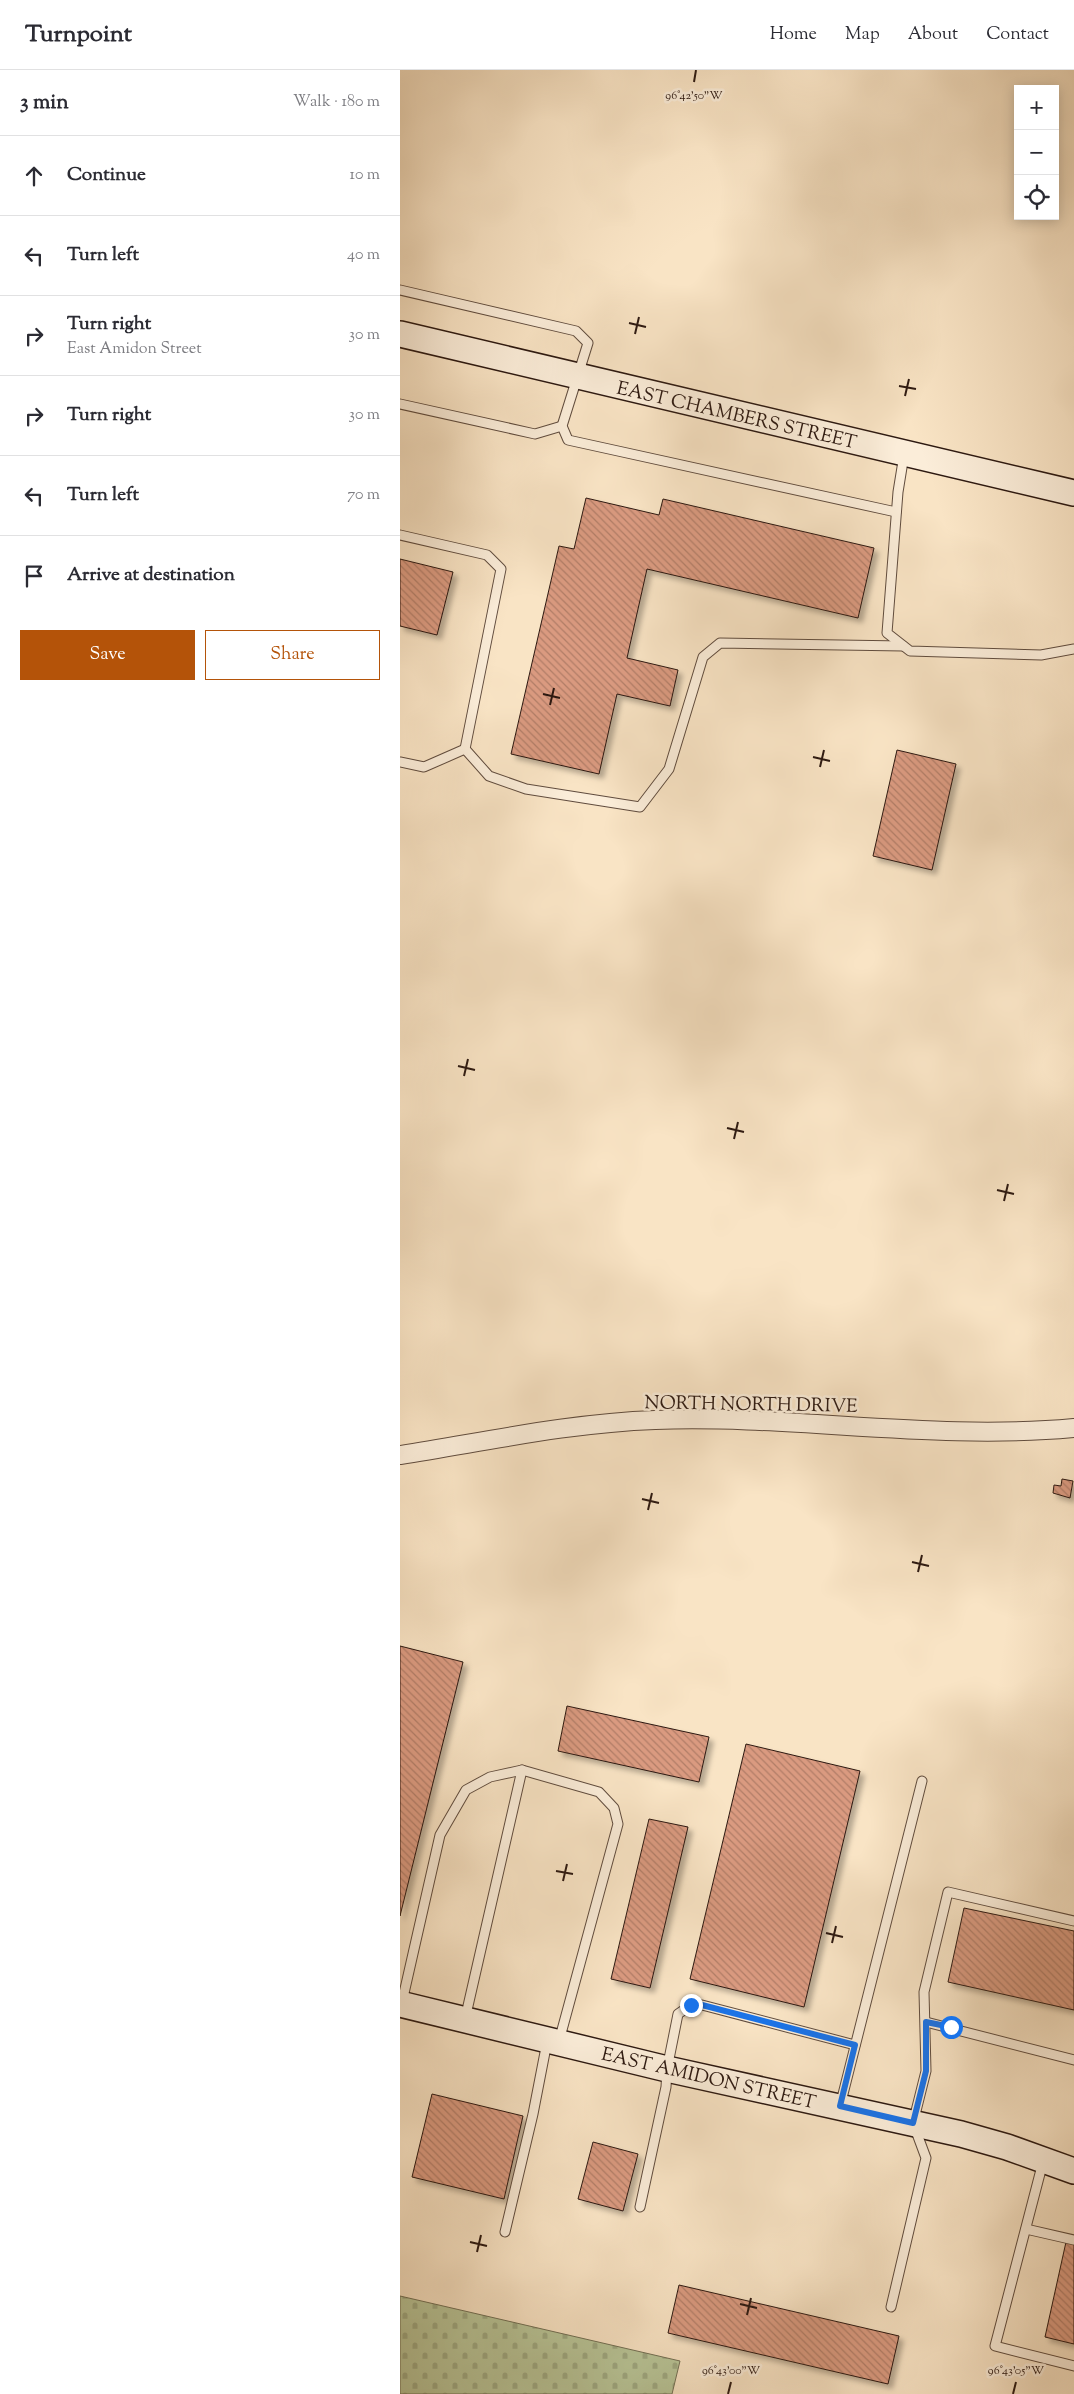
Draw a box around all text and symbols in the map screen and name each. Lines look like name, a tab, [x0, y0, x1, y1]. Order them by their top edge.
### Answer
text: Turnpoint	[25, 18, 132, 52]
text: Home	[770, 22, 817, 48]
text: Map	[845, 22, 880, 48]
text: About	[908, 22, 958, 48]
text: Contact	[986, 22, 1049, 48]
map controls	[1014, 85, 1059, 220]
button: +	[1014, 85, 1059, 130]
text: 96°42'50"W	[665, 87, 723, 105]
text: 3 min	[20, 88, 69, 118]
text: Walk · 180 m	[293, 91, 380, 114]
button: −	[1014, 130, 1059, 175]
icon: ahead	[20, 162, 48, 190]
text: Continue	[67, 162, 146, 189]
text: 10 m	[350, 164, 380, 187]
button: locate	[1014, 175, 1059, 220]
icon: left	[20, 242, 48, 270]
text: Turn left	[67, 242, 139, 269]
text: 40 m	[347, 244, 380, 267]
text: Turn right	[67, 311, 151, 338]
icon: right	[20, 322, 48, 350]
text: 30 m	[349, 324, 380, 347]
text: East Amidon Street	[67, 338, 202, 361]
street label: EAST CHAMBERS STREET	[614, 376, 859, 457]
icon: right	[20, 402, 48, 430]
text: Turn right	[67, 402, 151, 429]
text: 30 m	[349, 404, 380, 427]
icon: left	[20, 482, 48, 510]
text: Turn left	[67, 482, 139, 509]
text: 70 m	[347, 484, 380, 507]
icon: arrive	[20, 562, 48, 590]
text: Arrive at destination	[67, 562, 235, 589]
button: Save	[20, 630, 195, 680]
button: Share	[205, 630, 380, 680]
street label: NORTH NORTH DRIVE	[644, 1390, 858, 1421]
route end	[680, 1994, 703, 2017]
route start	[940, 2016, 963, 2039]
street label: EAST AMIDON STREET	[599, 2042, 818, 2117]
text: 96°43'00"W	[702, 2362, 761, 2380]
text: 96°43'05"W	[988, 2362, 1045, 2380]

